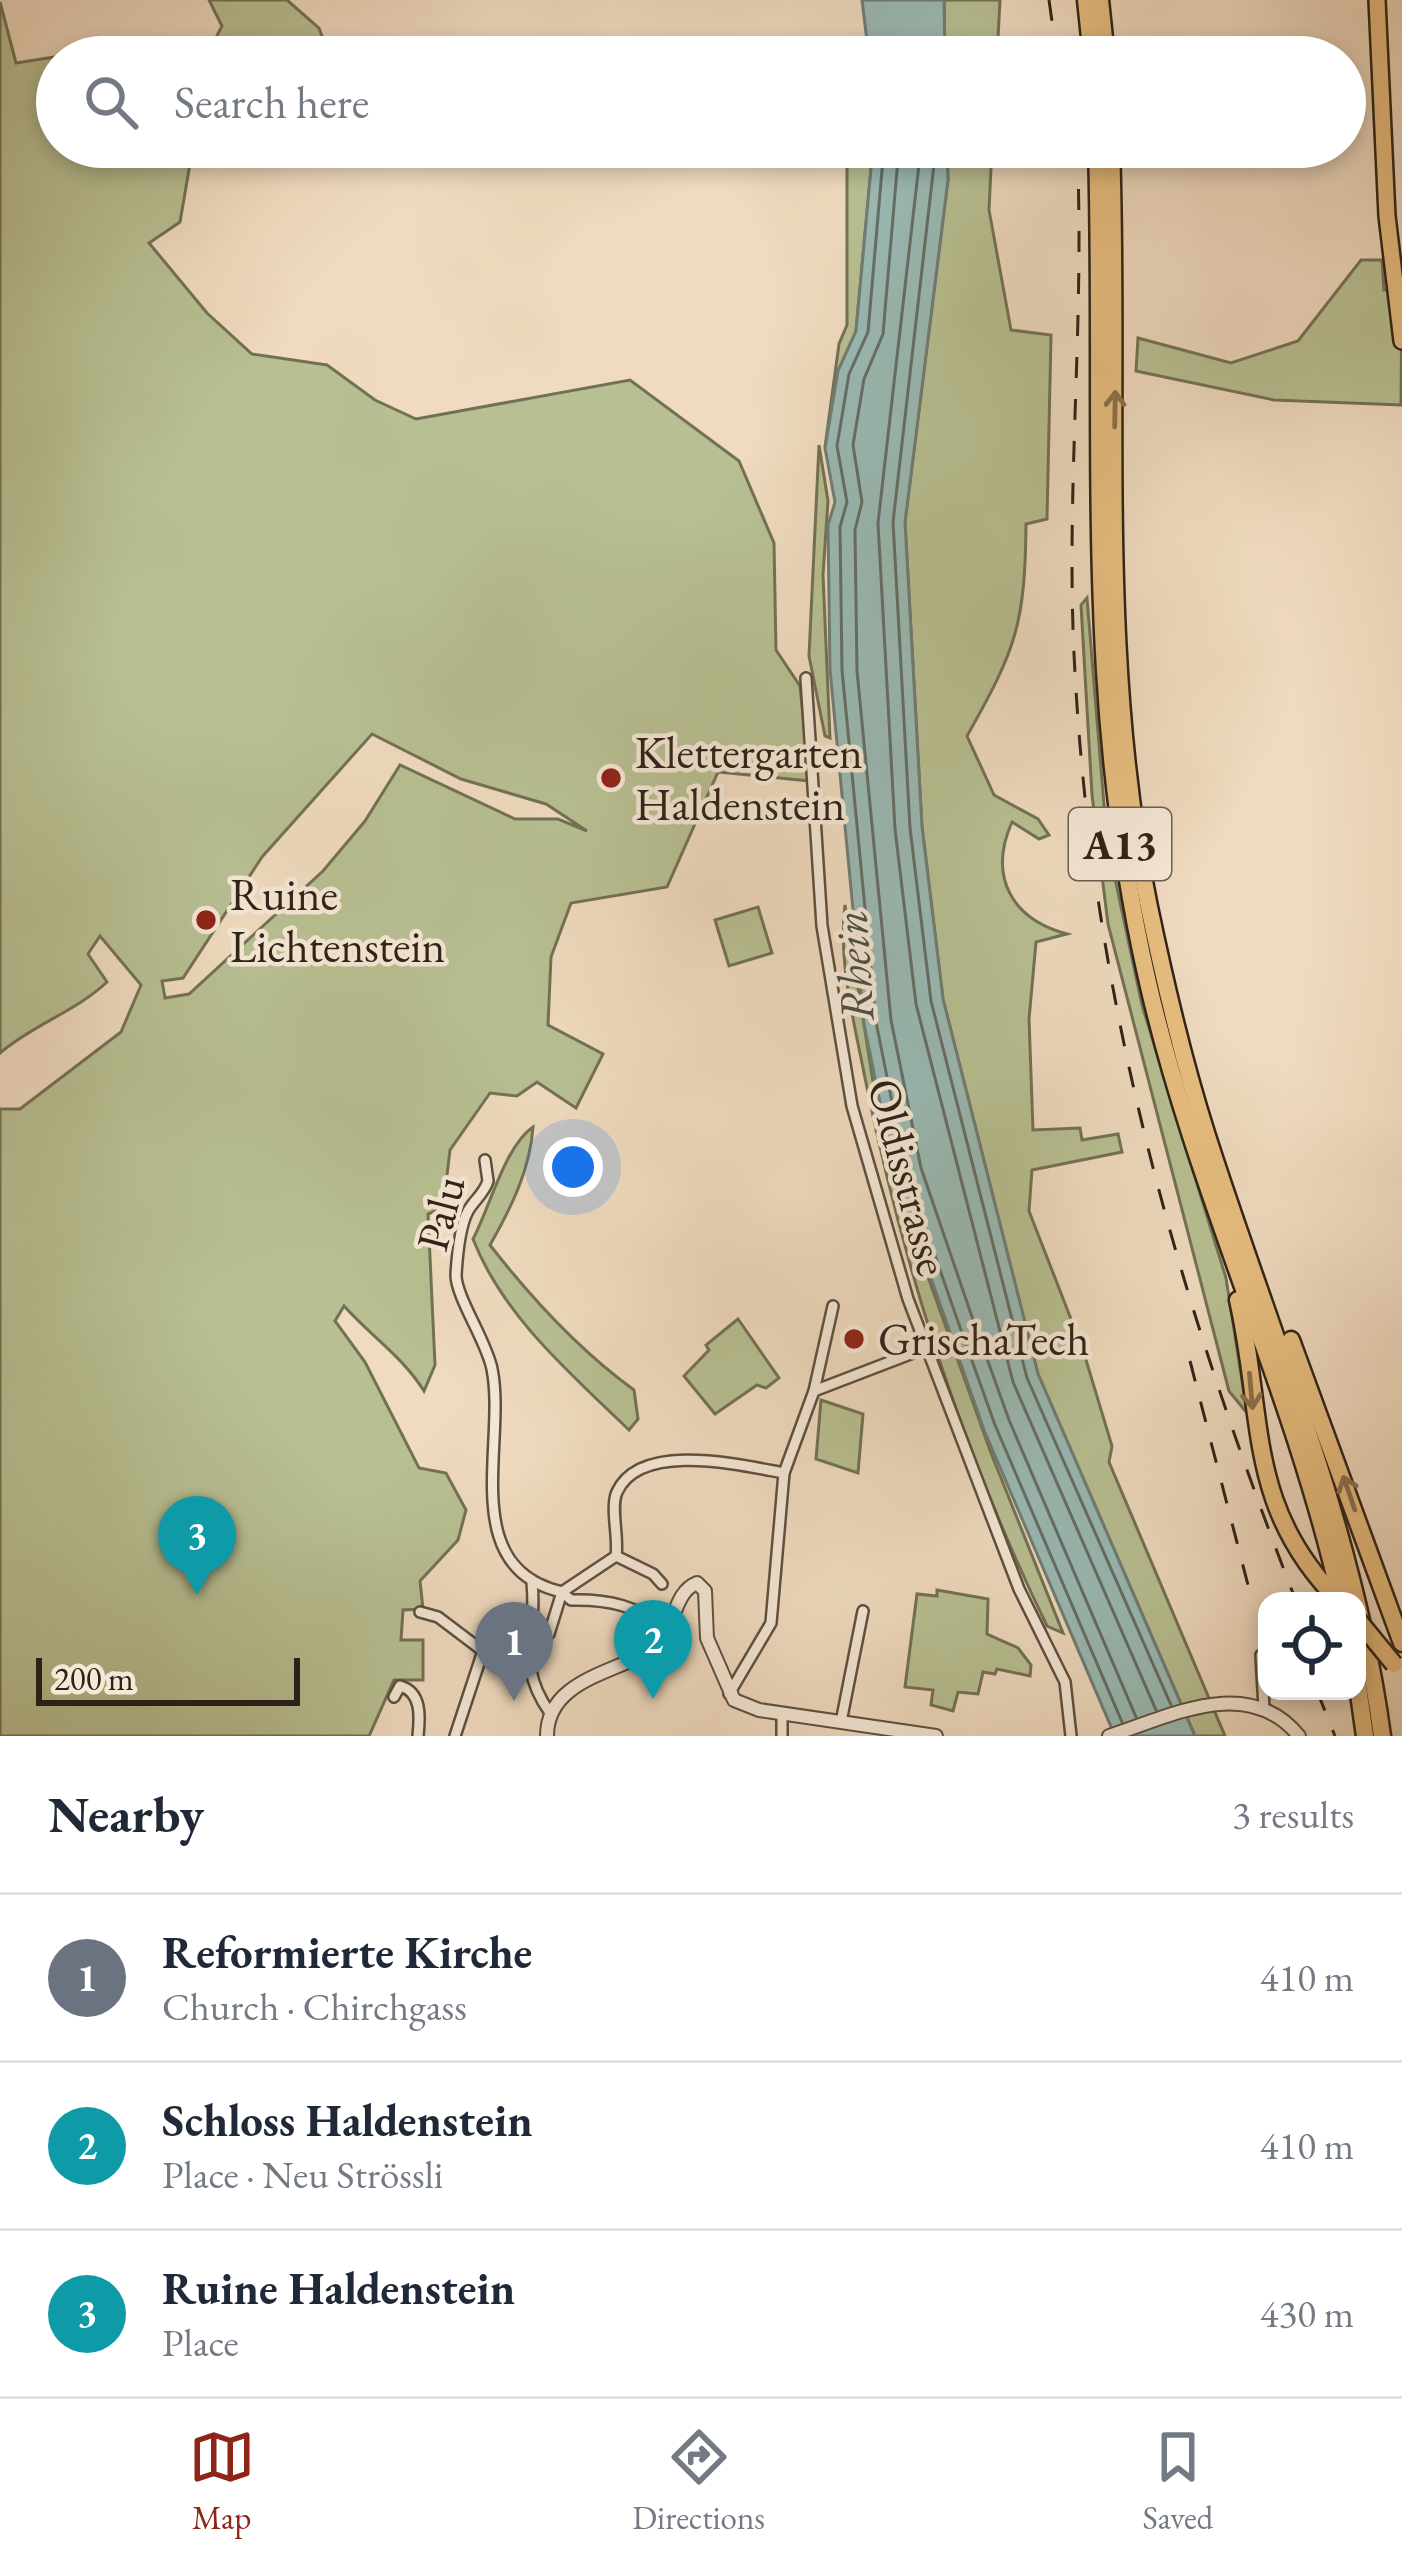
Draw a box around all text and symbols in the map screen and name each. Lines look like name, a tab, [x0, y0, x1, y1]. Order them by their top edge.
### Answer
search box	[36, 36, 1366, 168]
icon: search	[78, 69, 144, 135]
text: Search here	[174, 73, 369, 131]
one-way arrow	[1103, 390, 1126, 429]
place label: Klettergarten Haldenstein	[635, 723, 863, 833]
marker: Klettergarten Haldenstein	[598, 765, 624, 791]
road number: A13	[1069, 808, 1171, 880]
place label: Ruine Lichtenstein	[230, 865, 445, 975]
marker: Ruine Lichtenstein	[193, 907, 219, 933]
water label: Rhein	[818, 908, 888, 1024]
street label: Oldisstrasse	[855, 1072, 963, 1282]
your location	[543, 1137, 603, 1197]
street label: Palu	[402, 1169, 478, 1257]
place label: GrischaTech	[878, 1310, 1089, 1368]
marker: GrischaTech	[841, 1326, 867, 1352]
one-way arrow	[1240, 1371, 1263, 1410]
one-way arrow	[1337, 1475, 1359, 1513]
pin: 3	[158, 1496, 236, 1595]
map controls	[1258, 1592, 1366, 1700]
button: locate	[1258, 1592, 1366, 1700]
pin: 2	[614, 1600, 692, 1699]
pin: 1	[475, 1602, 553, 1701]
scale bar	[36, 1652, 300, 1705]
text: 200 m	[54, 1657, 134, 1700]
text: Nearby	[48, 1781, 204, 1847]
text: 3 results	[1232, 1789, 1354, 1840]
text: Reformierte Kirche	[162, 1923, 532, 1981]
text: 1	[77, 1952, 97, 2003]
text: 410 m	[1260, 1952, 1354, 2003]
text: Church · Chirchgass	[162, 1981, 467, 2032]
text: Schloss Haldenstein	[162, 2091, 533, 2149]
text: 2	[77, 2120, 97, 2171]
text: 410 m	[1260, 2120, 1354, 2171]
text: Place · Neu Strössli	[162, 2149, 443, 2200]
text: Ruine Haldenstein	[162, 2259, 515, 2317]
text: 3	[77, 2288, 97, 2339]
text: 430 m	[1260, 2288, 1354, 2339]
text: Place	[162, 2317, 239, 2368]
tab: Map	[189, 2424, 255, 2539]
tab: Directions	[632, 2424, 765, 2539]
tab: Saved	[1143, 2424, 1213, 2539]

